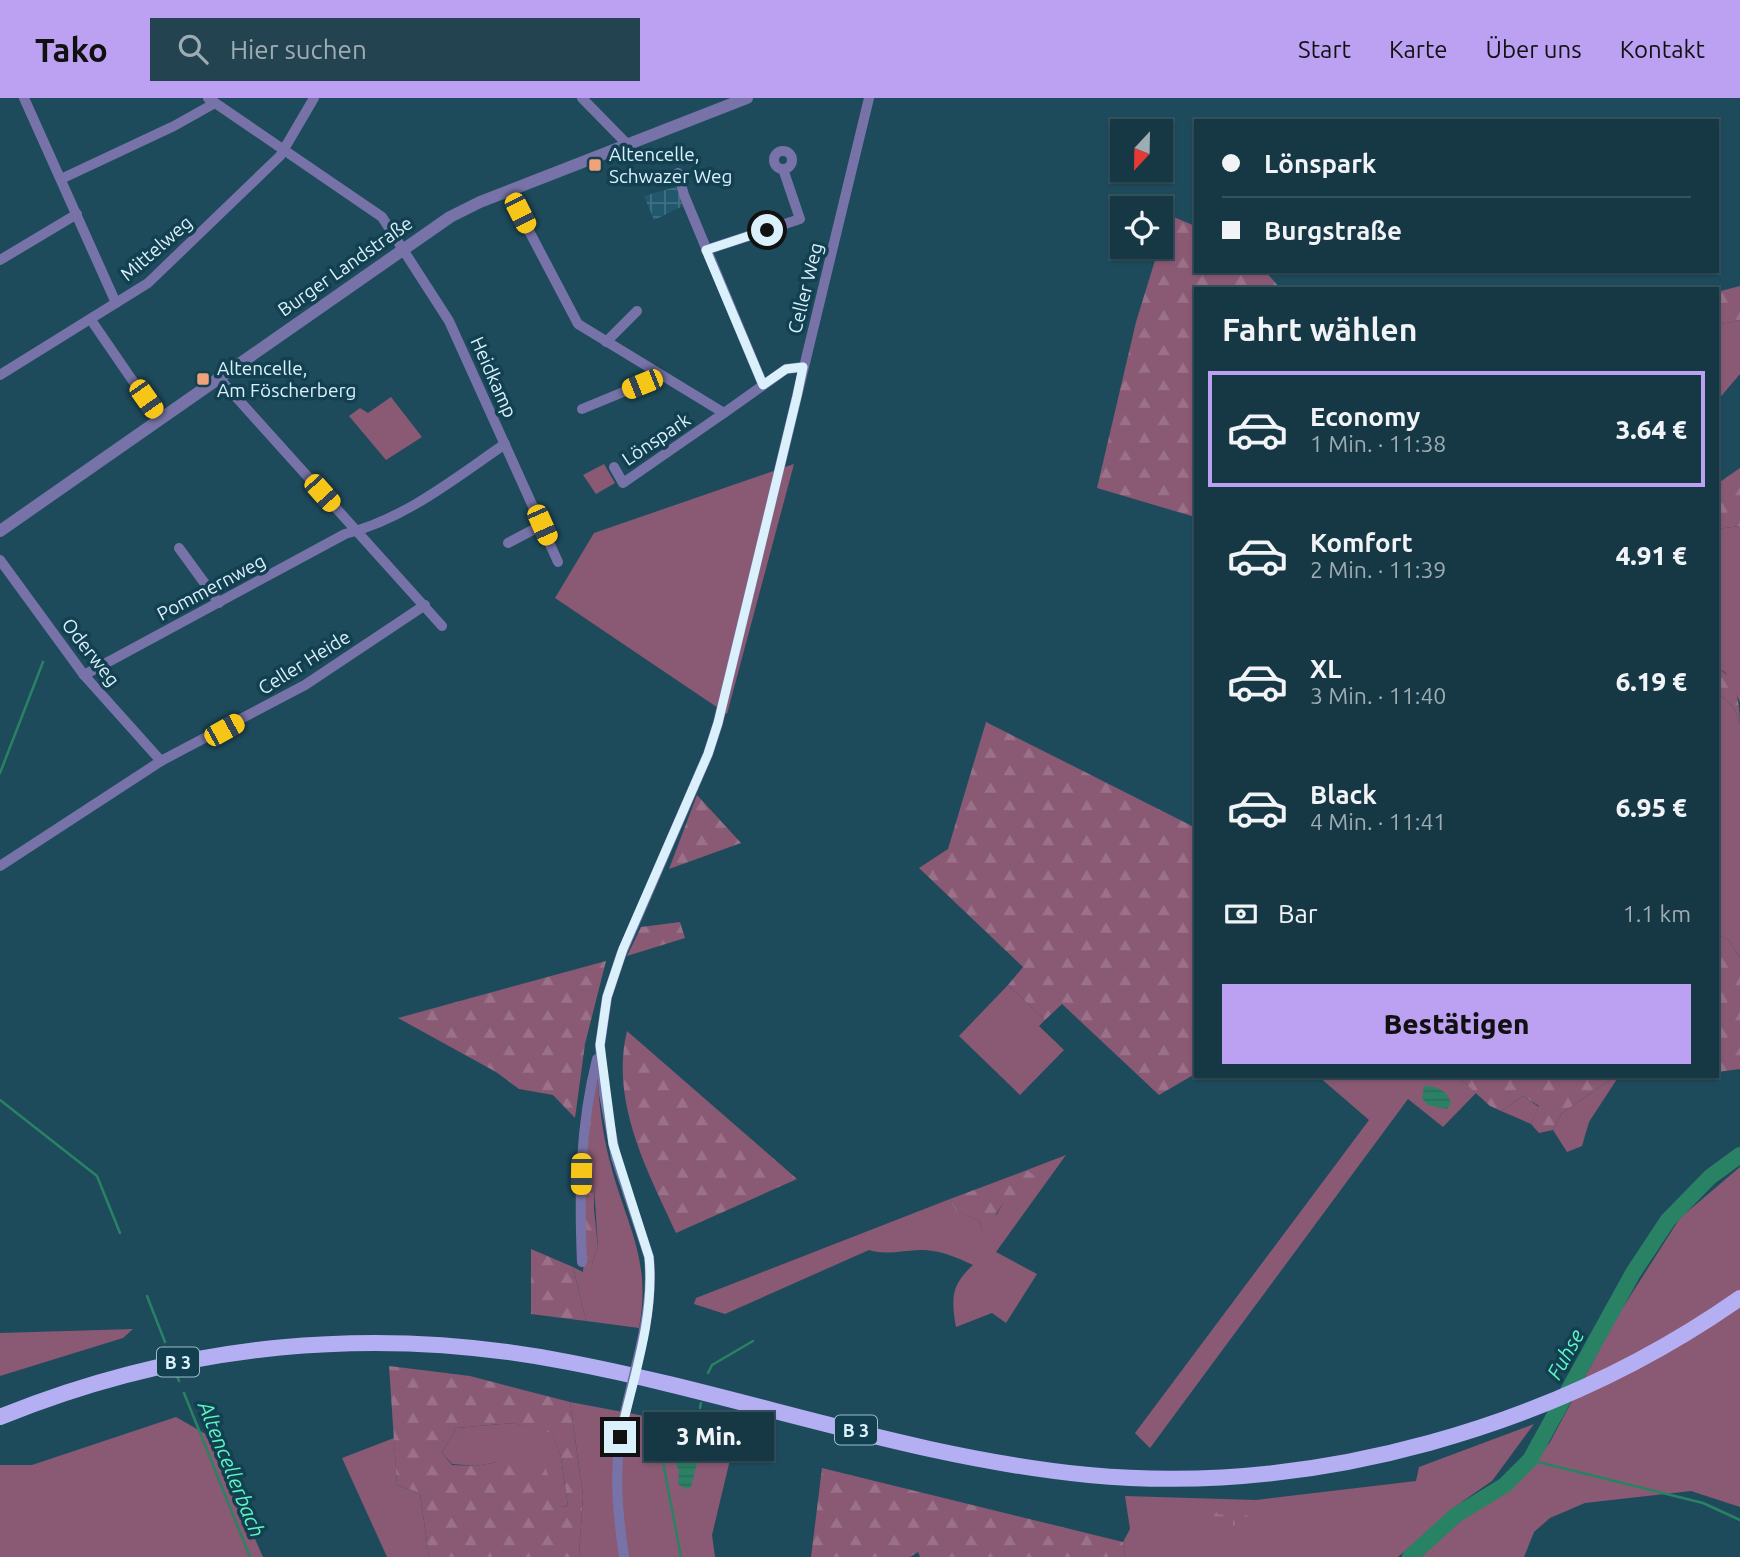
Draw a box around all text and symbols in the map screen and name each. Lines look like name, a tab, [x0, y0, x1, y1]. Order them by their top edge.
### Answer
search box	[150, 18, 640, 81]
icon: search	[174, 30, 212, 68]
text: Tako	[35, 31, 108, 68]
text: Hier suchen	[230, 35, 367, 64]
text: Start	[1298, 36, 1351, 63]
text: Karte	[1389, 36, 1448, 63]
text: Über uns	[1486, 36, 1582, 63]
text: Kontakt	[1620, 36, 1705, 63]
north arrow	[1110, 119, 1172, 182]
map controls	[1110, 119, 1173, 259]
place label: Altencelle, Schwazer Weg	[609, 143, 732, 187]
text: Lönspark	[1264, 149, 1376, 178]
marker: Altencelle, Schwazer Weg	[587, 157, 603, 173]
car	[502, 190, 539, 236]
button: locate	[1110, 196, 1173, 259]
street label: Mittelweg	[116, 211, 196, 285]
street label: Burger Landstraße	[274, 211, 416, 321]
route start	[751, 214, 783, 246]
text: Burgstraße	[1264, 216, 1402, 245]
street label: Celler Weg	[783, 240, 827, 336]
text: Fahrt wählen	[1222, 311, 1417, 347]
street label: Heidkamp	[466, 333, 522, 421]
place label: Altencelle, Am Föscherberg	[217, 357, 357, 401]
car	[619, 366, 666, 402]
marker: Altencelle, Am Föscherberg	[195, 371, 211, 387]
car	[126, 376, 167, 422]
icon: car	[1226, 398, 1289, 461]
text: Economy	[1310, 402, 1420, 431]
street label: Lönspark	[618, 408, 695, 470]
text: 3.64 €	[1616, 415, 1687, 444]
text: 1 Min. · 11:38	[1310, 431, 1446, 456]
car	[301, 470, 344, 516]
car	[524, 502, 561, 548]
icon: car	[1226, 524, 1289, 587]
text: Komfort	[1310, 528, 1413, 557]
text: 4.91 €	[1616, 541, 1687, 570]
street label: Pommernweg	[153, 549, 269, 625]
text: 2 Min. · 11:39	[1310, 557, 1446, 582]
street label: Oderweg	[58, 614, 124, 690]
street label: Celler Heide	[254, 625, 354, 699]
icon: car	[1226, 650, 1289, 713]
text: XL	[1310, 654, 1341, 683]
text: 6.19 €	[1616, 667, 1687, 696]
text: 3 Min. · 11:40	[1310, 683, 1446, 708]
car	[201, 711, 248, 749]
icon: car	[1226, 776, 1289, 839]
text: Black	[1310, 780, 1377, 809]
text: 6.95 €	[1616, 793, 1687, 822]
text: 4 Min. · 11:41	[1310, 809, 1446, 834]
icon: cash	[1222, 895, 1260, 933]
text: Bar	[1278, 899, 1318, 928]
text: 1.1 km	[1623, 901, 1691, 926]
button: Bestätigen	[1222, 984, 1691, 1064]
car	[571, 1153, 592, 1195]
water label: Fuhse	[1542, 1325, 1589, 1383]
road number: B 3	[157, 1348, 199, 1377]
water label: Altencellerbach	[193, 1397, 270, 1540]
callout: 3 Min.	[644, 1412, 774, 1462]
road number: B 3	[835, 1415, 877, 1444]
route end	[604, 1421, 636, 1453]
text: 3 Min.	[677, 1424, 741, 1449]

